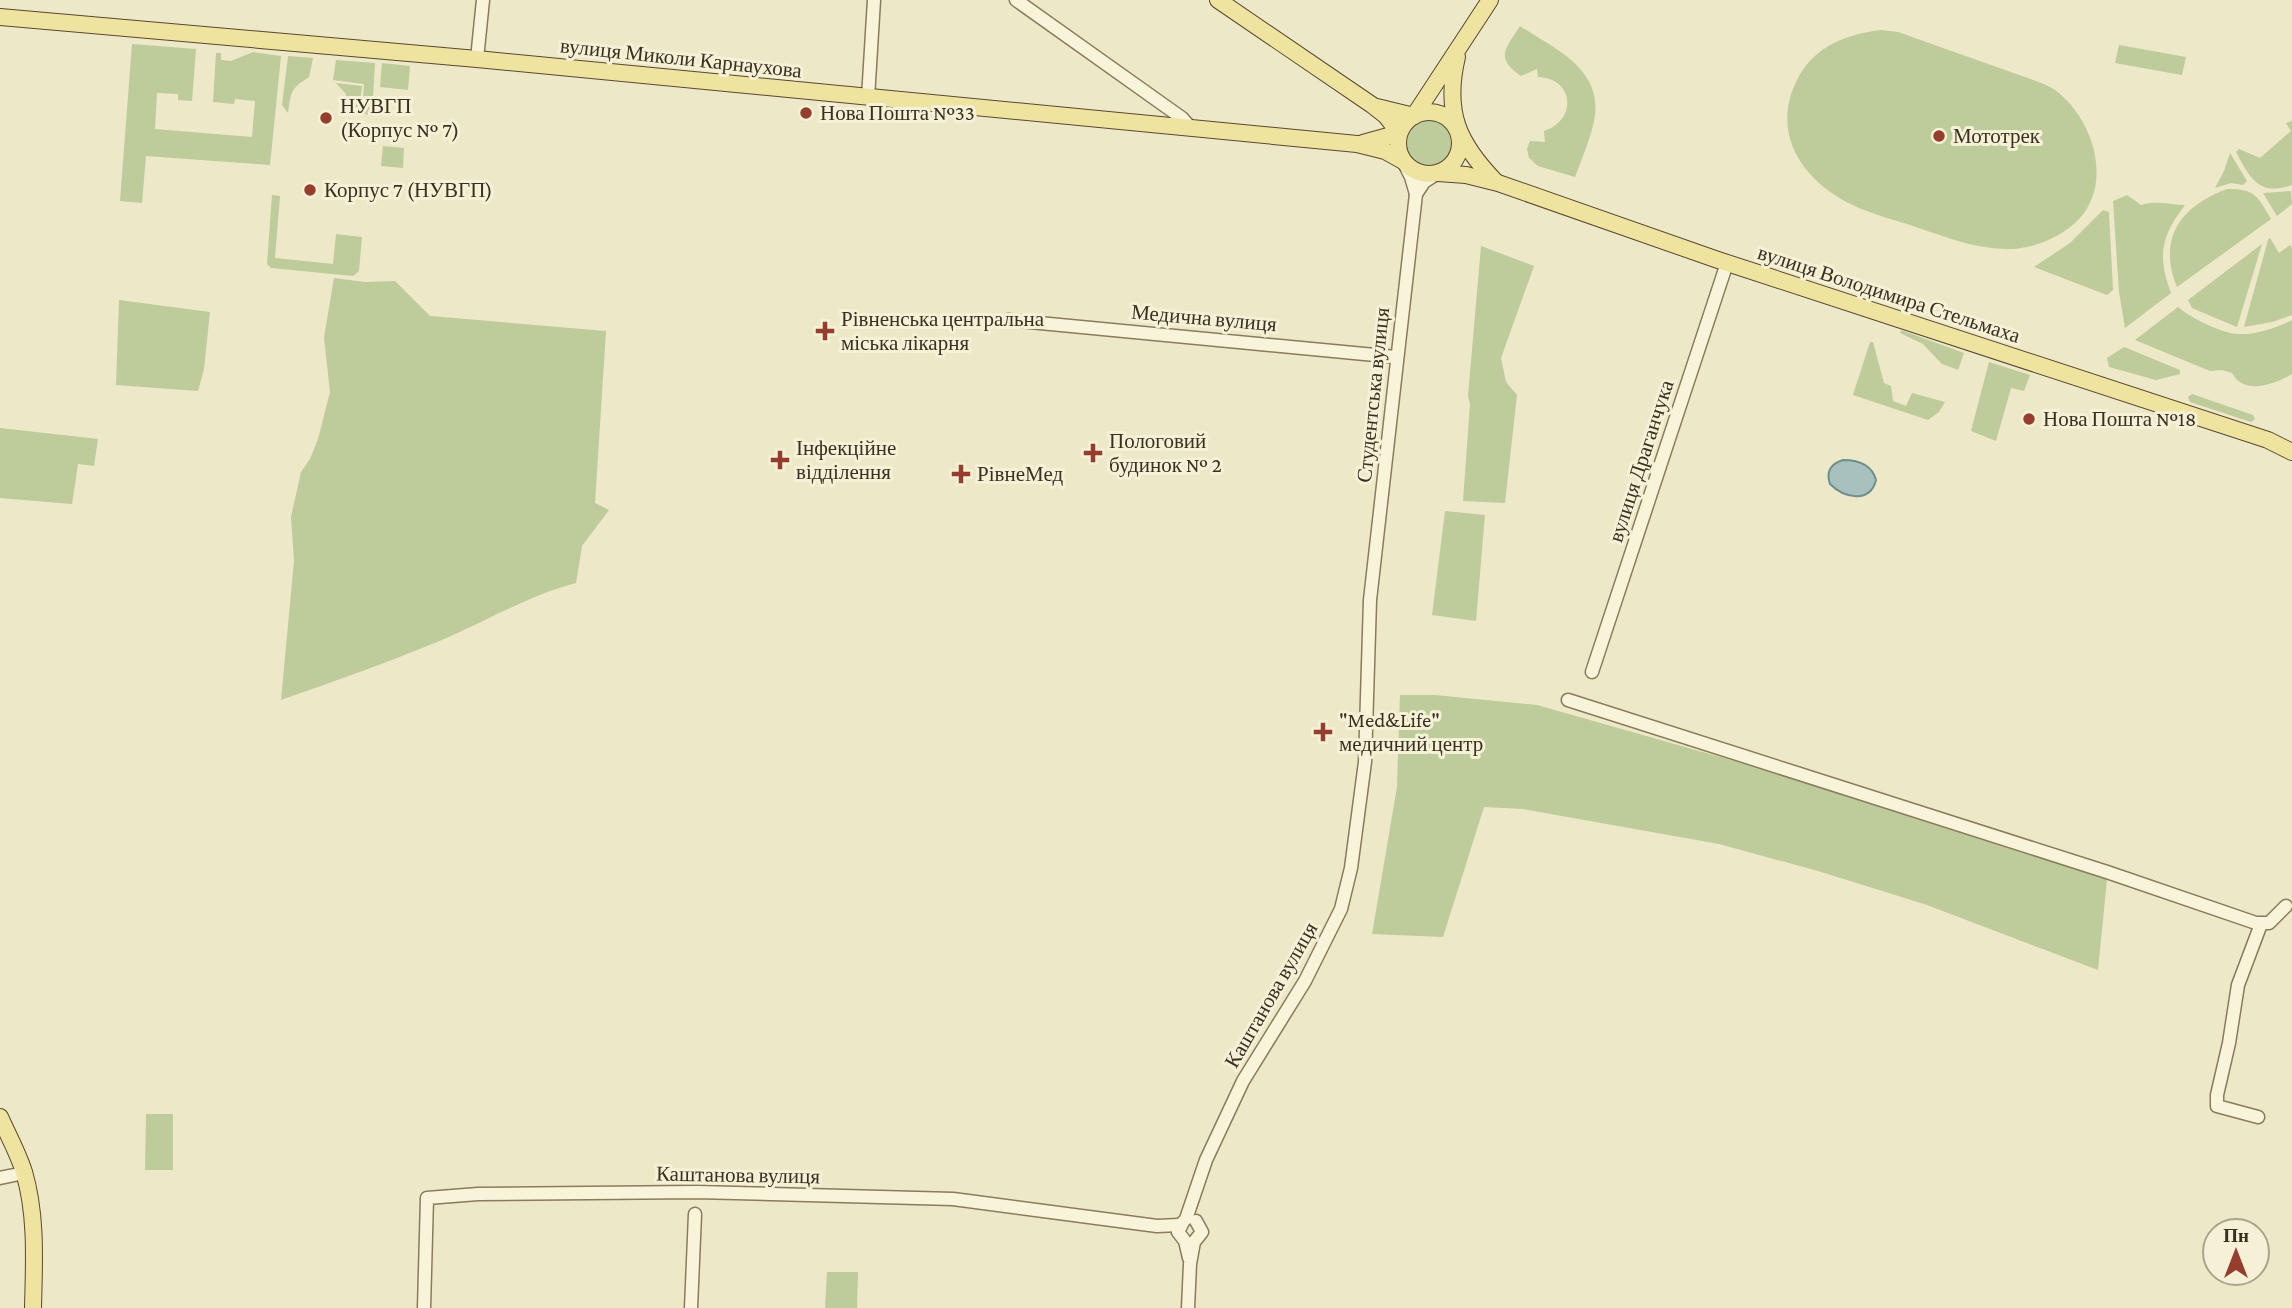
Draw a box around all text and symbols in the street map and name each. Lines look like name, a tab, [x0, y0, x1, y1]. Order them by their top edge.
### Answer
street label: вулиця Миколи Карнаухова	[559, 33, 804, 83]
place label: НУВГП (Корпус № 7)	[340, 94, 459, 142]
place label: Нова Пошта №33	[820, 101, 975, 125]
marker: Нова Пошта №33	[798, 105, 814, 121]
marker: НУВГП (Корпус № 7)	[318, 110, 334, 126]
place label: Мототрек	[1953, 124, 2041, 148]
marker: Мототрек	[1931, 128, 1947, 144]
place label: Корпус 7 (НУВГП)	[324, 178, 493, 202]
marker: Корпус 7 (НУВГП)	[302, 182, 318, 198]
street label: вулиця Володимира Стельмаха	[1755, 240, 2024, 348]
street label: Медична вулиця	[1130, 300, 1278, 336]
street label: Студентська вулиця	[1352, 306, 1394, 484]
place label: Рівненська центральна міська лікарня	[841, 307, 1045, 355]
marker: Рівненська центральна міська лікарня	[815, 321, 835, 341]
street label: вулиця Драганчука	[1603, 376, 1679, 545]
place label: Нова Пошта №18	[2043, 407, 2196, 431]
marker: Нова Пошта №18	[2021, 411, 2037, 427]
place label: Пологовий будинок № 2	[1109, 429, 1222, 477]
place label: Інфекційне відділення	[796, 436, 896, 484]
marker: Пологовий будинок № 2	[1083, 443, 1103, 463]
marker: Інфекційне відділення	[770, 450, 790, 470]
place label: РівнеМед	[977, 462, 1063, 486]
marker: РівнеМед	[951, 464, 971, 484]
place label: "Med&Life" медичний центр	[1339, 708, 1483, 756]
marker: "Med&Life" медичний центр	[1313, 722, 1333, 742]
street label: Каштанова вулиця	[1220, 918, 1323, 1072]
street label: Каштанова вулиця	[656, 1162, 821, 1188]
north arrow	[2201, 1217, 2271, 1287]
text: Пн	[2223, 1225, 2249, 1246]

